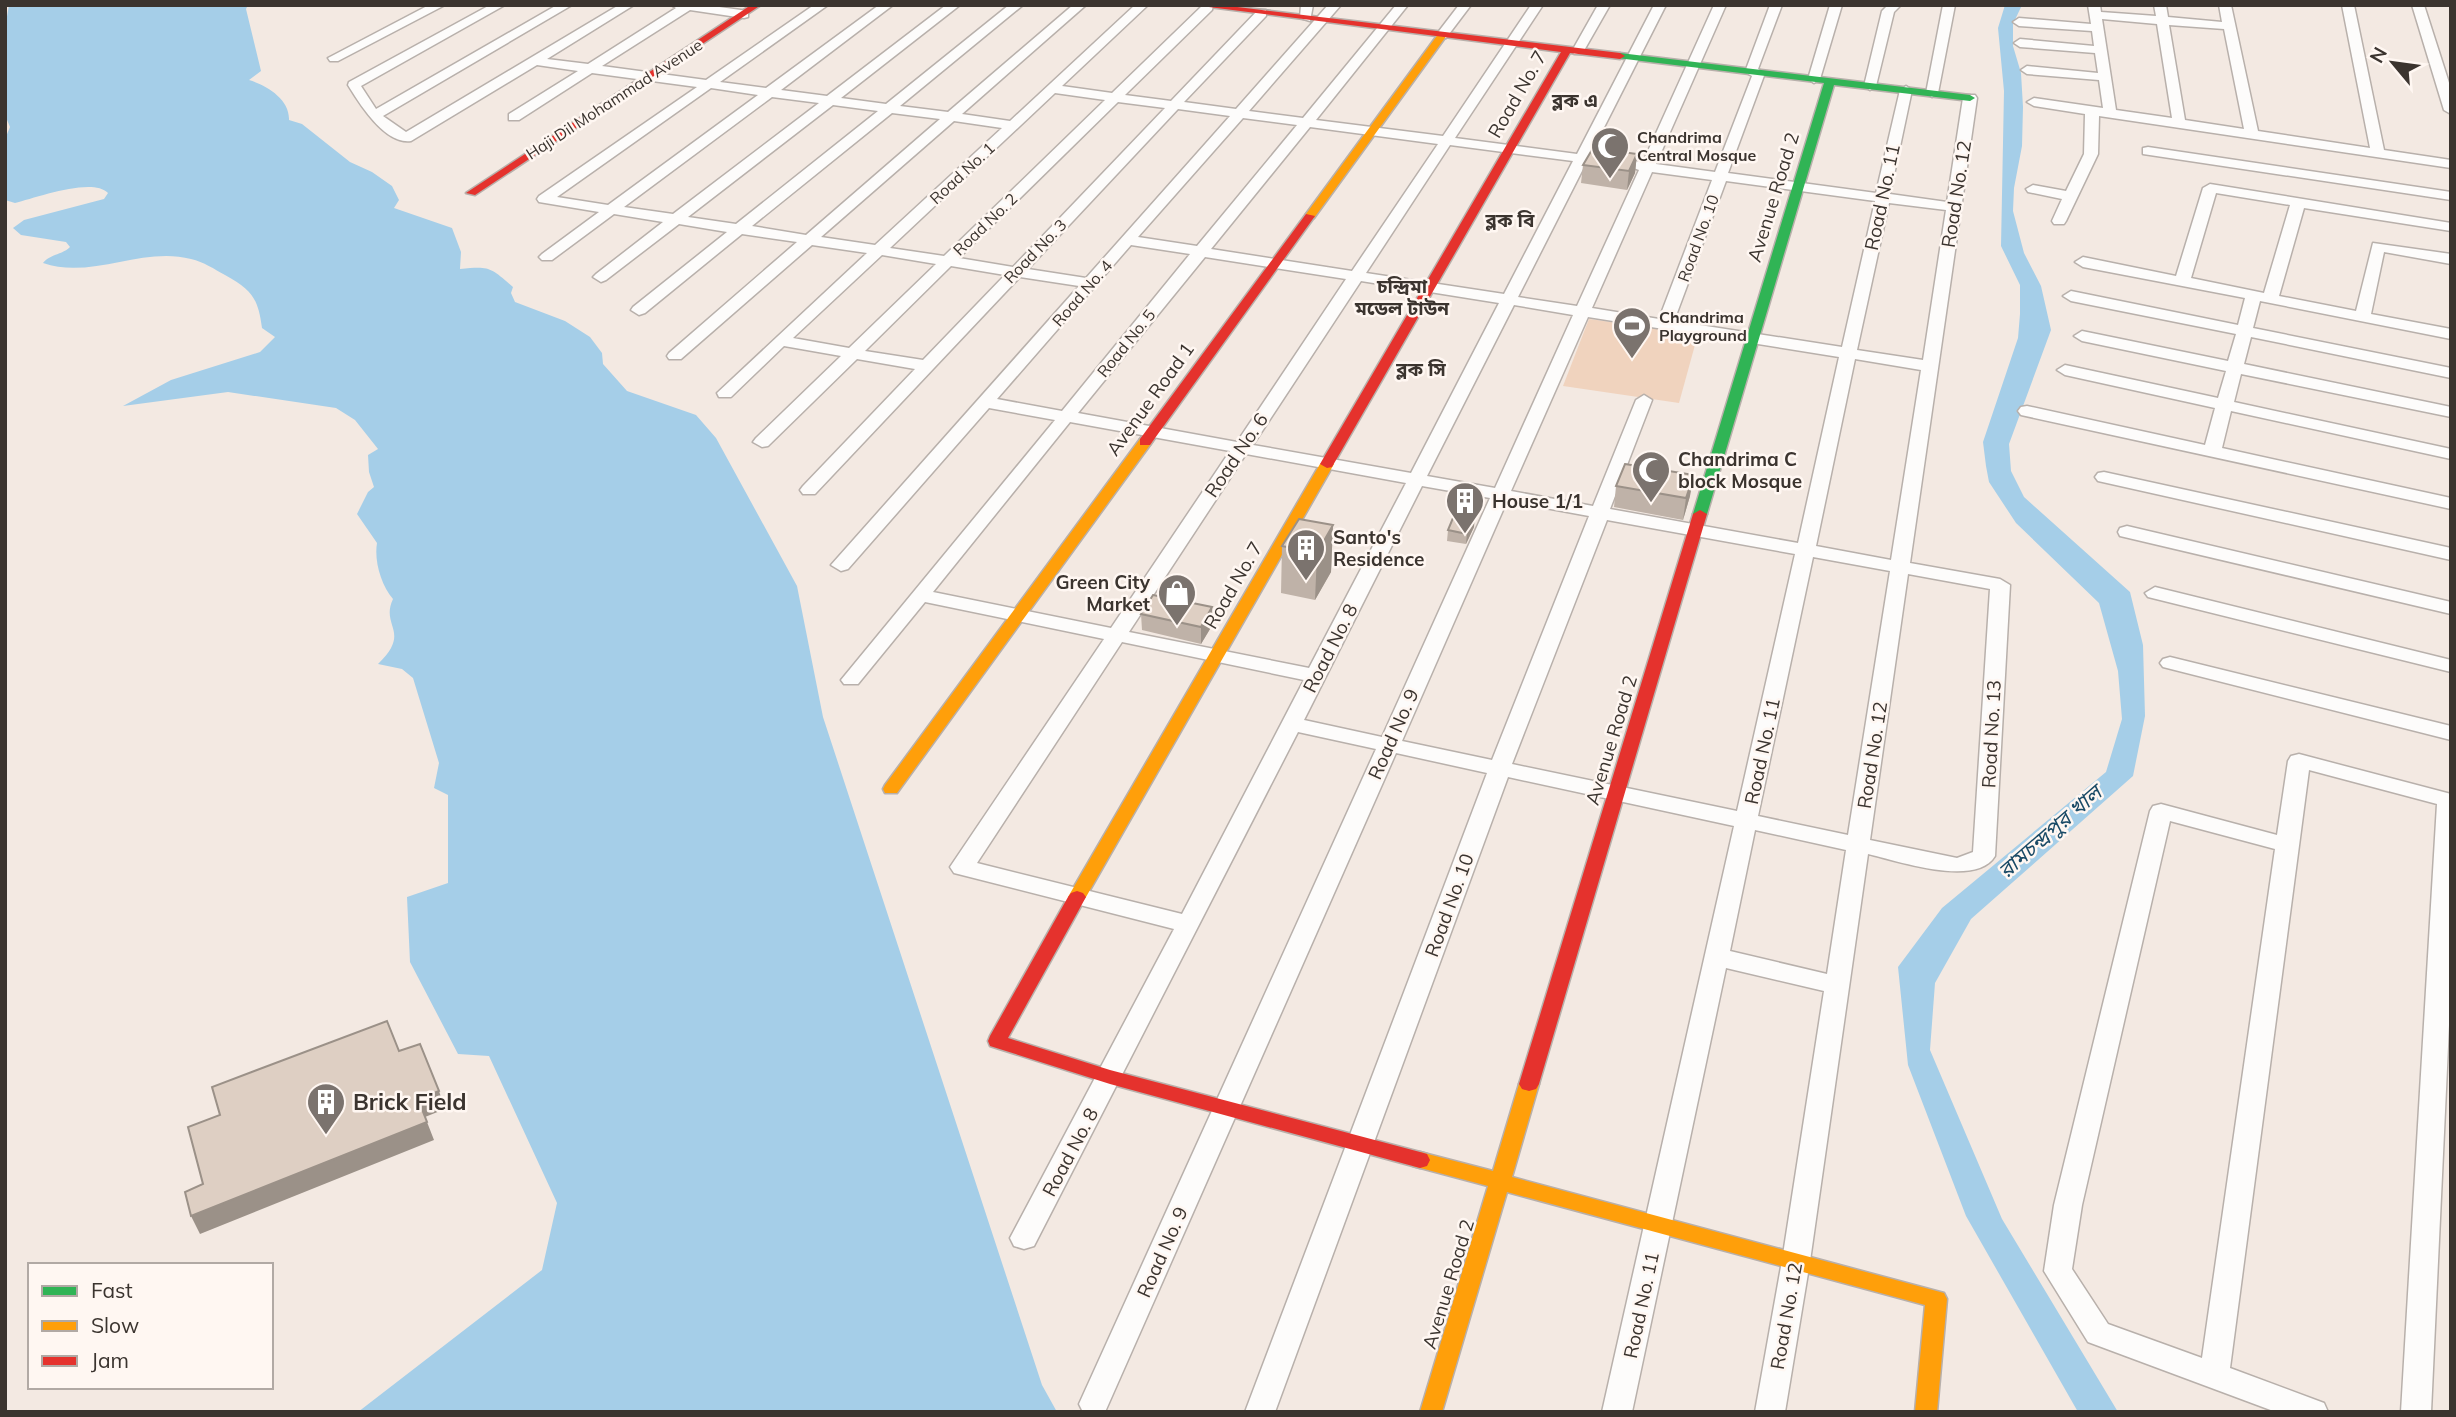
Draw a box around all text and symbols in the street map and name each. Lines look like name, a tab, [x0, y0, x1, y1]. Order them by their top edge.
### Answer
north arrow	[2358, 28, 2428, 98]
street label: Haji Dil Mohammad Avenue	[522, 34, 706, 164]
text: N	[2364, 43, 2392, 67]
street label: Road No. 7	[1482, 46, 1552, 142]
district label: ব্লক এ	[1551, 88, 1598, 112]
mosque icon: Chandrima Central Mosque	[1589, 125, 1631, 180]
place label: Chandrima Central Mosque	[1637, 127, 1756, 165]
street label: Avenue Road 2	[1742, 129, 1804, 265]
street label: Road No. 1	[925, 138, 999, 208]
street label: Road No. 12	[1936, 139, 1976, 249]
street label: Road No. 11	[1859, 142, 1905, 252]
street label: Road No. 2	[949, 188, 1021, 260]
street label: Road No. 10	[1673, 192, 1723, 284]
district label: ব্লক বি	[1485, 208, 1535, 232]
street label: Road No. 3	[999, 215, 1071, 287]
street label: Road No. 4	[1048, 255, 1117, 330]
district label: চন্দ্রিমা মডেল টাউন	[1354, 274, 1450, 320]
street label: Road No. 5	[1093, 305, 1159, 381]
sports icon: Chandrima Playground	[1611, 305, 1653, 360]
place label: Chandrima Playground	[1659, 307, 1747, 345]
street label: Avenue Road 1	[1101, 338, 1199, 460]
district label: ব্লক সি	[1395, 357, 1447, 381]
street label: Road No. 6	[1199, 408, 1273, 502]
place label: Chandrima C block Mosque	[1678, 447, 1802, 493]
mosque icon: Chandrima C block Mosque	[1630, 449, 1672, 504]
building icon: House 1/1	[1444, 480, 1486, 535]
place label: House 1/1	[1492, 489, 1583, 513]
place label: Santo's Residence	[1333, 525, 1424, 571]
building icon: Santo's Residence	[1285, 527, 1327, 582]
street label: Road No. 7	[1198, 537, 1268, 633]
place label: Green City Market	[1055, 570, 1151, 616]
shop icon: Green City Market	[1156, 572, 1198, 627]
street label: Road No. 8	[1297, 599, 1363, 697]
street label: Avenue Road 2	[1580, 672, 1642, 808]
street label: Road No. 13	[1976, 679, 2006, 789]
street label: Road No. 9	[1362, 685, 1424, 783]
street label: Road No. 11	[1739, 696, 1785, 806]
street label: Road No. 12	[1852, 700, 1892, 810]
water label: রামচন্দ্রপুর খাল	[1992, 777, 2109, 883]
street label: Road No. 10	[1419, 850, 1479, 960]
building icon: Brick Field	[305, 1081, 347, 1136]
place label: Brick Field	[353, 1087, 467, 1116]
street label: Road No. 8	[1037, 1104, 1103, 1200]
street label: Road No. 9	[1131, 1203, 1193, 1301]
street label: Avenue Road 2	[1417, 1216, 1479, 1352]
street label: Road No. 11	[1618, 1250, 1664, 1360]
street label: Road No. 12	[1765, 1261, 1807, 1371]
legend	[28, 1263, 273, 1389]
text: Fast	[91, 1277, 133, 1303]
text: Slow	[91, 1312, 139, 1338]
text: Jam	[91, 1347, 129, 1373]

